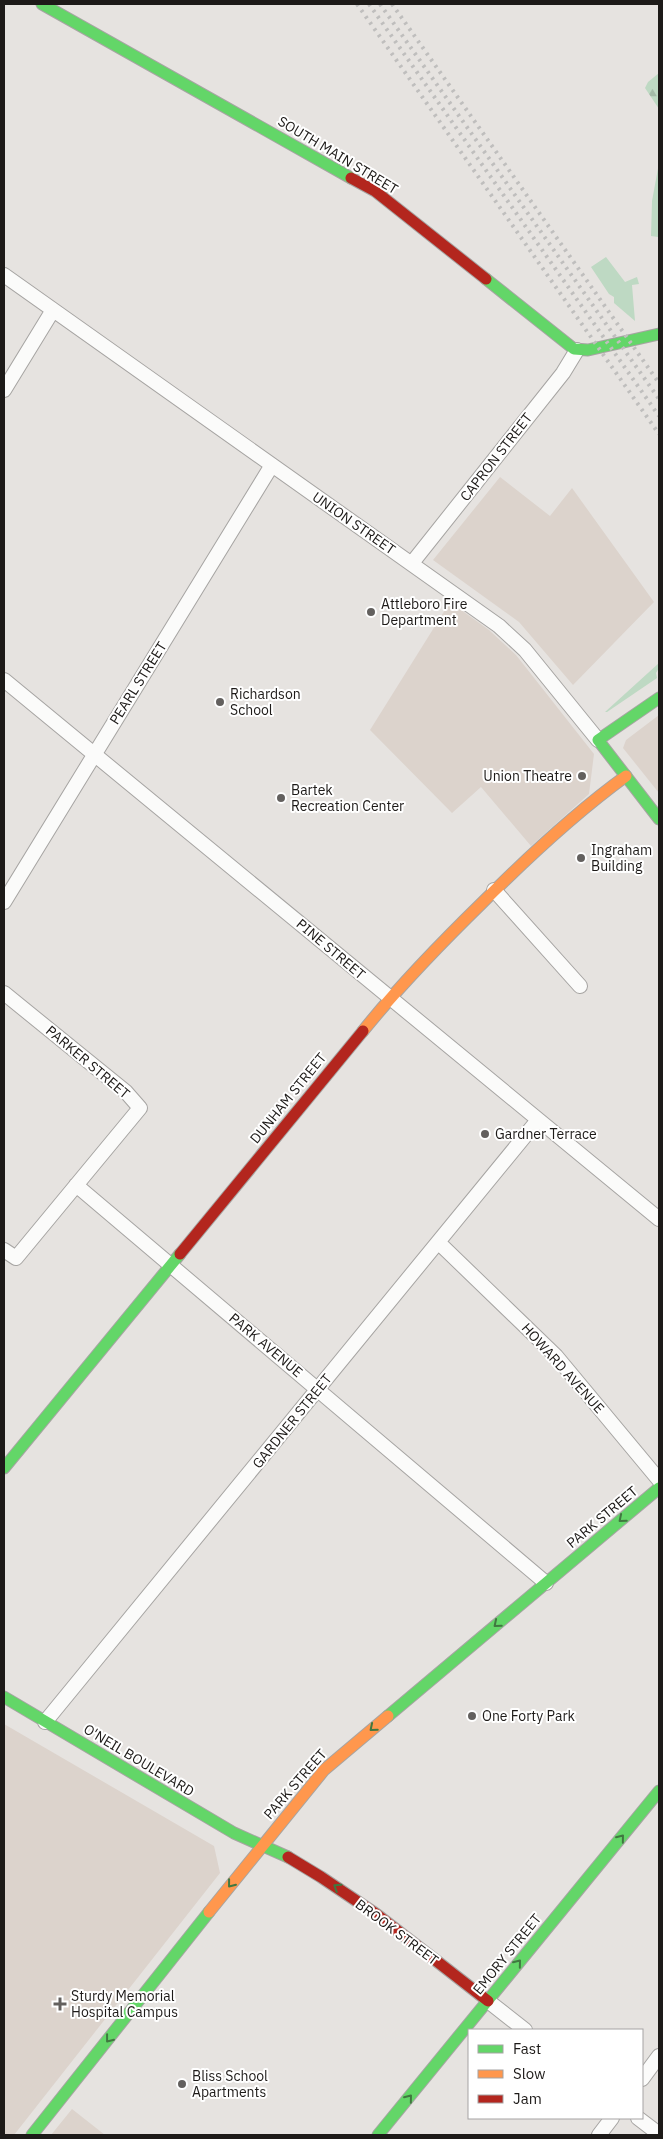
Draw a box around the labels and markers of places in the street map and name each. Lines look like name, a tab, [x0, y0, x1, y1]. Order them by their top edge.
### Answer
place label: Attleboro Fire Department	[381, 595, 468, 629]
marker: Attleboro Fire Department	[365, 606, 377, 618]
place label: Richardson School	[230, 685, 301, 719]
marker: Richardson School	[214, 696, 226, 708]
place label: Union Theatre	[483, 767, 572, 785]
marker: Union Theatre	[576, 770, 588, 782]
place label: Bartek Recreation Center	[291, 781, 404, 815]
marker: Bartek Recreation Center	[275, 792, 287, 804]
place label: Ingraham Building	[591, 841, 652, 875]
marker: Ingraham Building	[575, 852, 587, 864]
place label: Gardner Terrace	[495, 1125, 597, 1143]
marker: Gardner Terrace	[479, 1128, 491, 1140]
place label: One Forty Park	[482, 1707, 576, 1725]
marker: One Forty Park	[466, 1710, 478, 1722]
place label: Sturdy Memorial Hospital Campus	[71, 1987, 178, 2021]
marker: Sturdy Memorial Hospital Campus	[53, 1997, 67, 2011]
place label: Bliss School Apartments	[192, 2067, 268, 2101]
marker: Bliss School Apartments	[176, 2078, 188, 2090]

